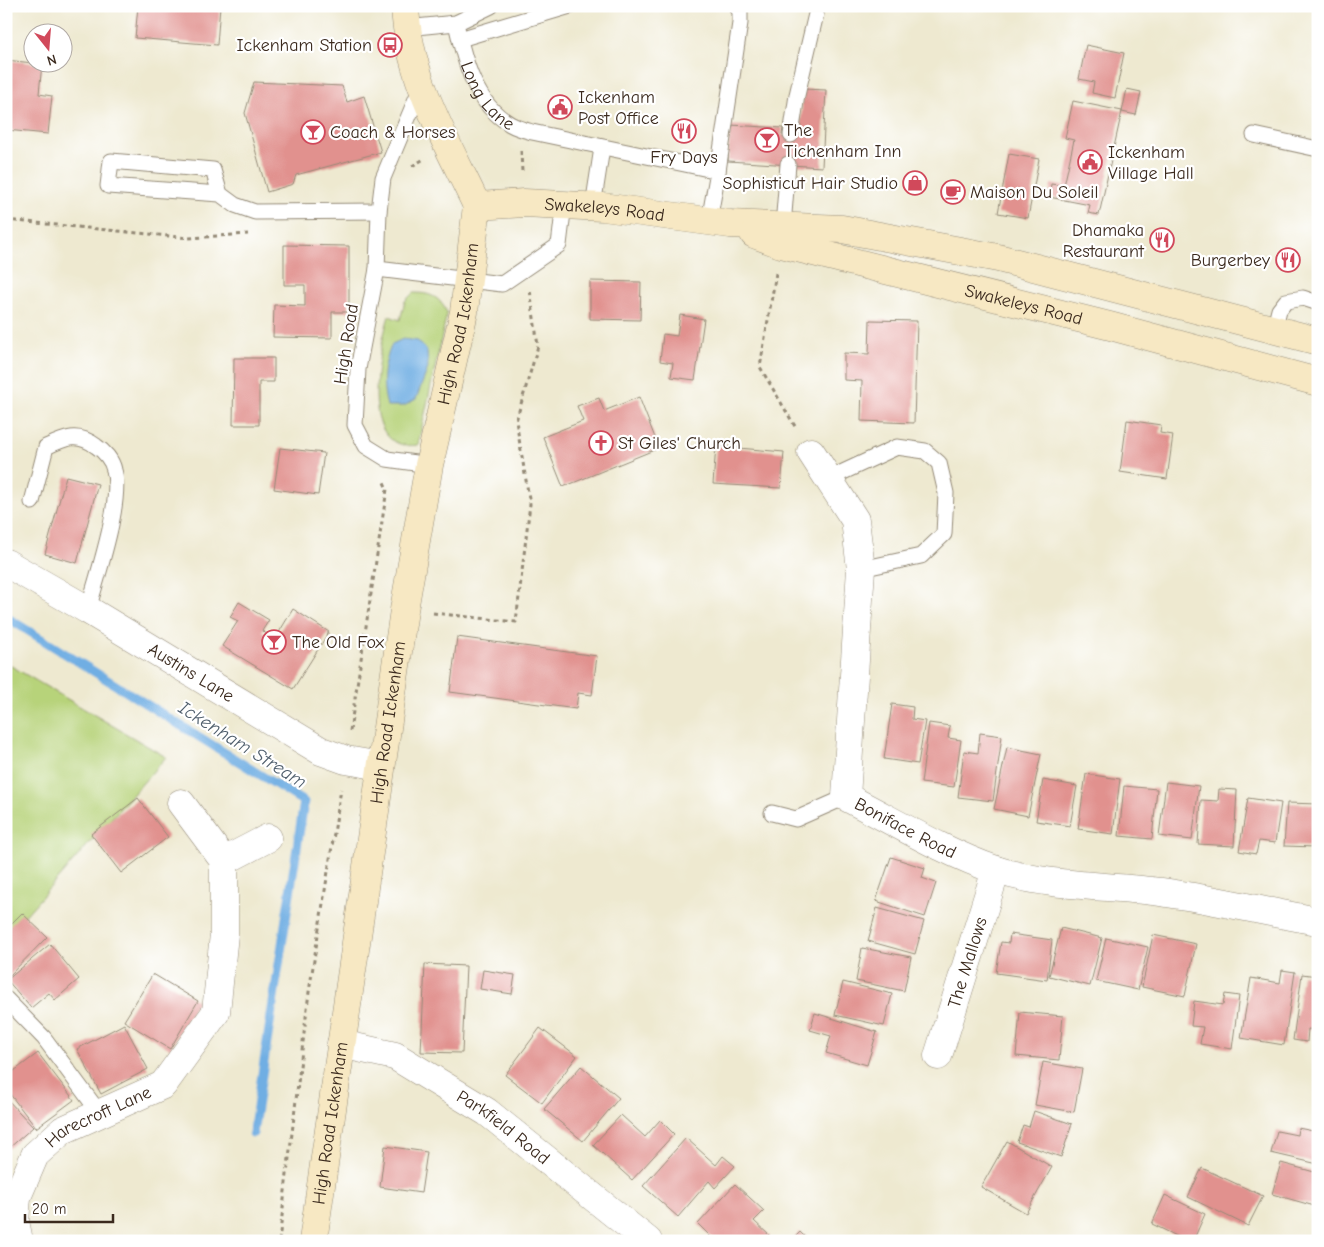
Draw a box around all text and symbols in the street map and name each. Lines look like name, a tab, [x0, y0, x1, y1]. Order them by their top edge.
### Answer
north arrow	[22, 22, 72, 72]
bus stop icon: Ickenham Station	[377, 32, 403, 58]
place label: Ickenham Station	[237, 35, 372, 56]
text: N	[45, 50, 59, 69]
street label: Long Lane	[456, 59, 518, 135]
place label: Ickenham Post Office	[578, 87, 659, 129]
public building icon: Ickenham Post Office	[547, 94, 573, 120]
restaurant icon: Fry Days	[671, 118, 697, 144]
bar icon: Coach & Horses	[300, 119, 326, 145]
place label: The Tichenham Inn	[784, 120, 902, 162]
place label: Coach & Horses	[330, 122, 455, 143]
bar icon: The Tichenham Inn	[754, 127, 780, 153]
place label: Ickenham Village Hall	[1108, 142, 1194, 184]
place label: Fry Days	[650, 147, 718, 168]
public building icon: Ickenham Village Hall	[1077, 149, 1103, 175]
shop icon: Sophisticut Hair Studio	[902, 170, 928, 196]
place label: Sophisticut Hair Studio	[723, 173, 898, 194]
cafe icon: Maison Du Soleil	[940, 179, 966, 205]
place label: Maison Du Soleil	[970, 182, 1098, 203]
street label: Swakeleys Road	[544, 194, 666, 226]
place label: Dhamaka Restaurant	[1063, 220, 1145, 262]
restaurant icon: Dhamaka Restaurant	[1149, 227, 1175, 253]
street label: High Road Ickenham	[433, 242, 483, 407]
restaurant icon: Burgerbey	[1275, 247, 1301, 273]
place label: Burgerbey	[1191, 250, 1271, 271]
street label: Swakeleys Road	[963, 280, 1085, 330]
street label: High Road	[330, 302, 363, 386]
church icon: St Giles' Church	[588, 430, 614, 456]
place label: St Giles' Church	[618, 433, 741, 454]
bar icon: The Old Fox	[261, 629, 287, 655]
place label: The Old Fox	[292, 632, 385, 653]
street label: Austins Lane	[144, 639, 238, 707]
street label: High Road Ickenham	[366, 640, 410, 805]
water label: Ickenham Stream	[174, 696, 310, 793]
street label: Boniface Road	[851, 793, 959, 863]
street label: The Mallows	[944, 915, 992, 1011]
street label: High Road Ickenham	[308, 1041, 353, 1206]
street label: Harecroft Lane	[41, 1082, 155, 1152]
street label: Parkfield Road	[453, 1086, 554, 1169]
scale bar	[25, 1192, 112, 1224]
text: 20 m	[32, 1200, 66, 1218]

